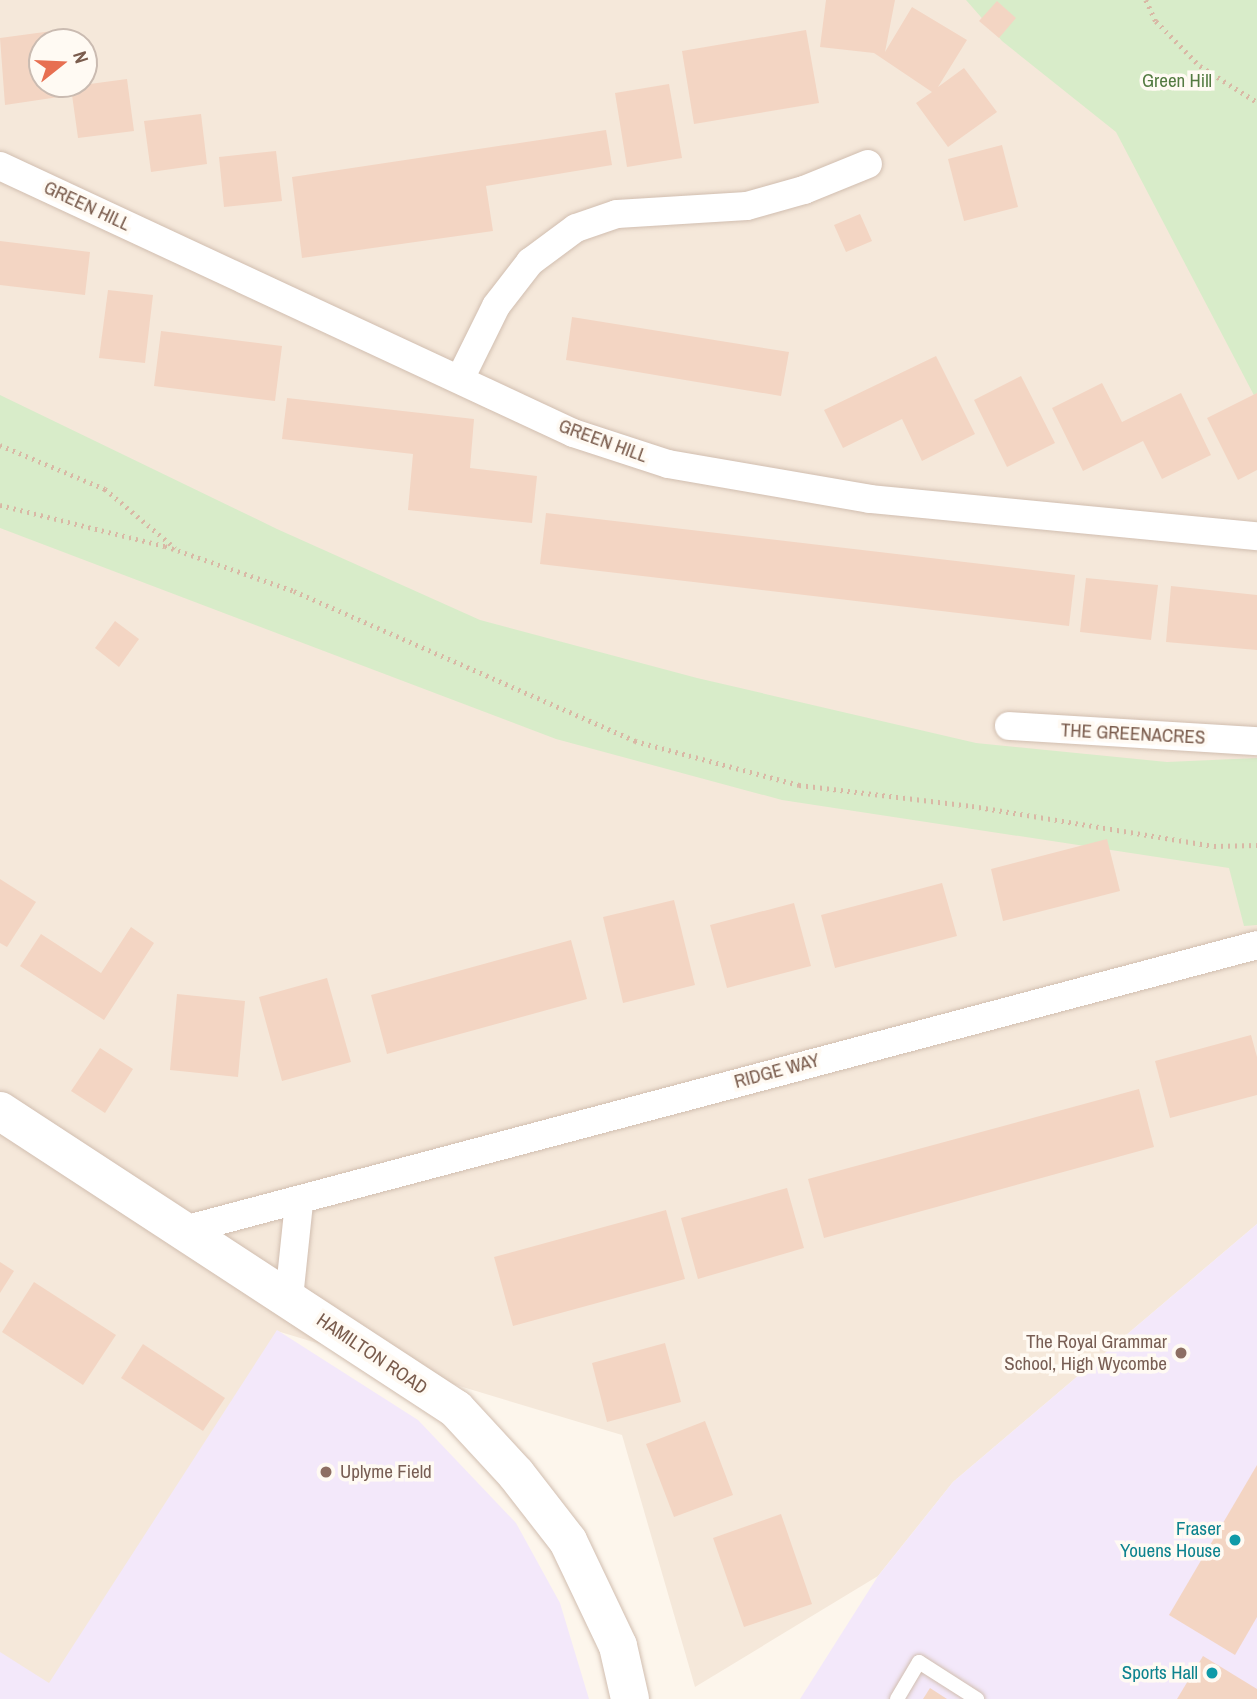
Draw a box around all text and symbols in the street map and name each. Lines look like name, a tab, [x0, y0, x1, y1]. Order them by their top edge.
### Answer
north arrow	[28, 28, 98, 98]
text: N	[67, 48, 95, 66]
park label: Green Hill	[1142, 70, 1212, 92]
street label: GREEN HILL	[40, 176, 134, 236]
street label: GREEN HILL	[556, 414, 650, 468]
street label: THE GREENACRES	[1060, 719, 1206, 749]
street label: RIDGE WAY	[732, 1049, 822, 1093]
street label: HAMILTON ROAD	[312, 1309, 432, 1399]
place label: The Royal Grammar School, High Wycombe	[1004, 1331, 1167, 1375]
marker: The Royal Grammar School, High Wycombe	[1173, 1345, 1189, 1361]
place label: Uplyme Field	[340, 1461, 432, 1483]
marker: Uplyme Field	[318, 1464, 334, 1480]
place label: Fraser Youens House	[1120, 1518, 1221, 1562]
marker: Fraser Youens House	[1227, 1532, 1243, 1548]
place label: Sports Hall	[1122, 1662, 1198, 1684]
marker: Sports Hall	[1204, 1665, 1220, 1681]

